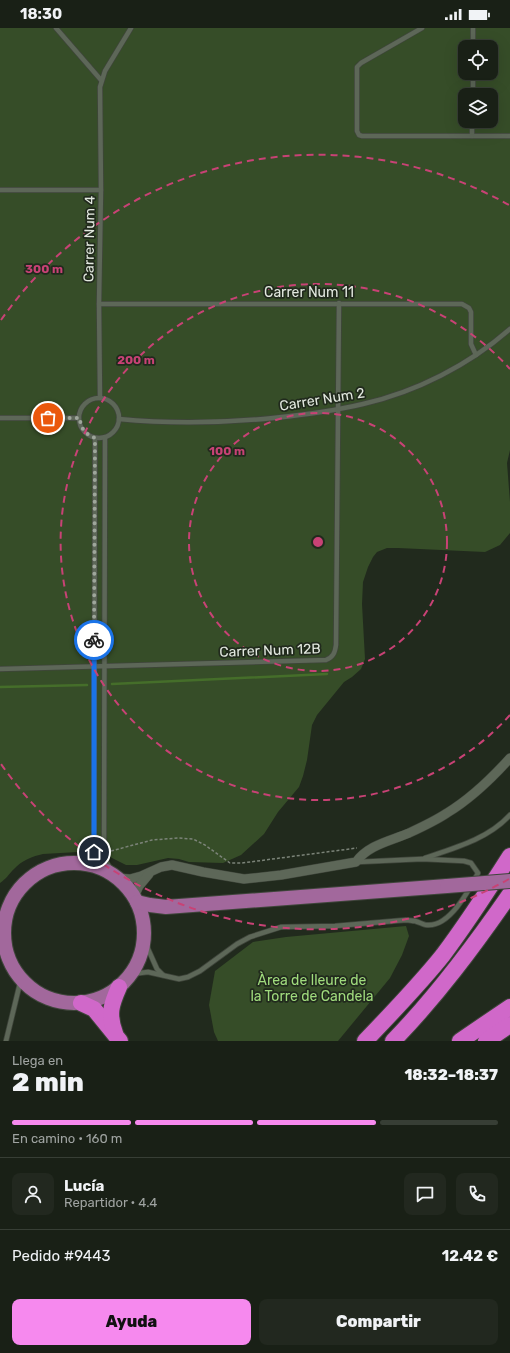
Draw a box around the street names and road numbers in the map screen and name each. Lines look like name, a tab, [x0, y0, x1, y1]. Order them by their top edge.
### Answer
street label: Carrer Num 4	[80, 195, 99, 282]
street label: Carrer Num 11	[264, 284, 354, 301]
street label: Carrer Num 2	[278, 384, 366, 415]
street label: Carrer Num 12B	[219, 640, 321, 661]

